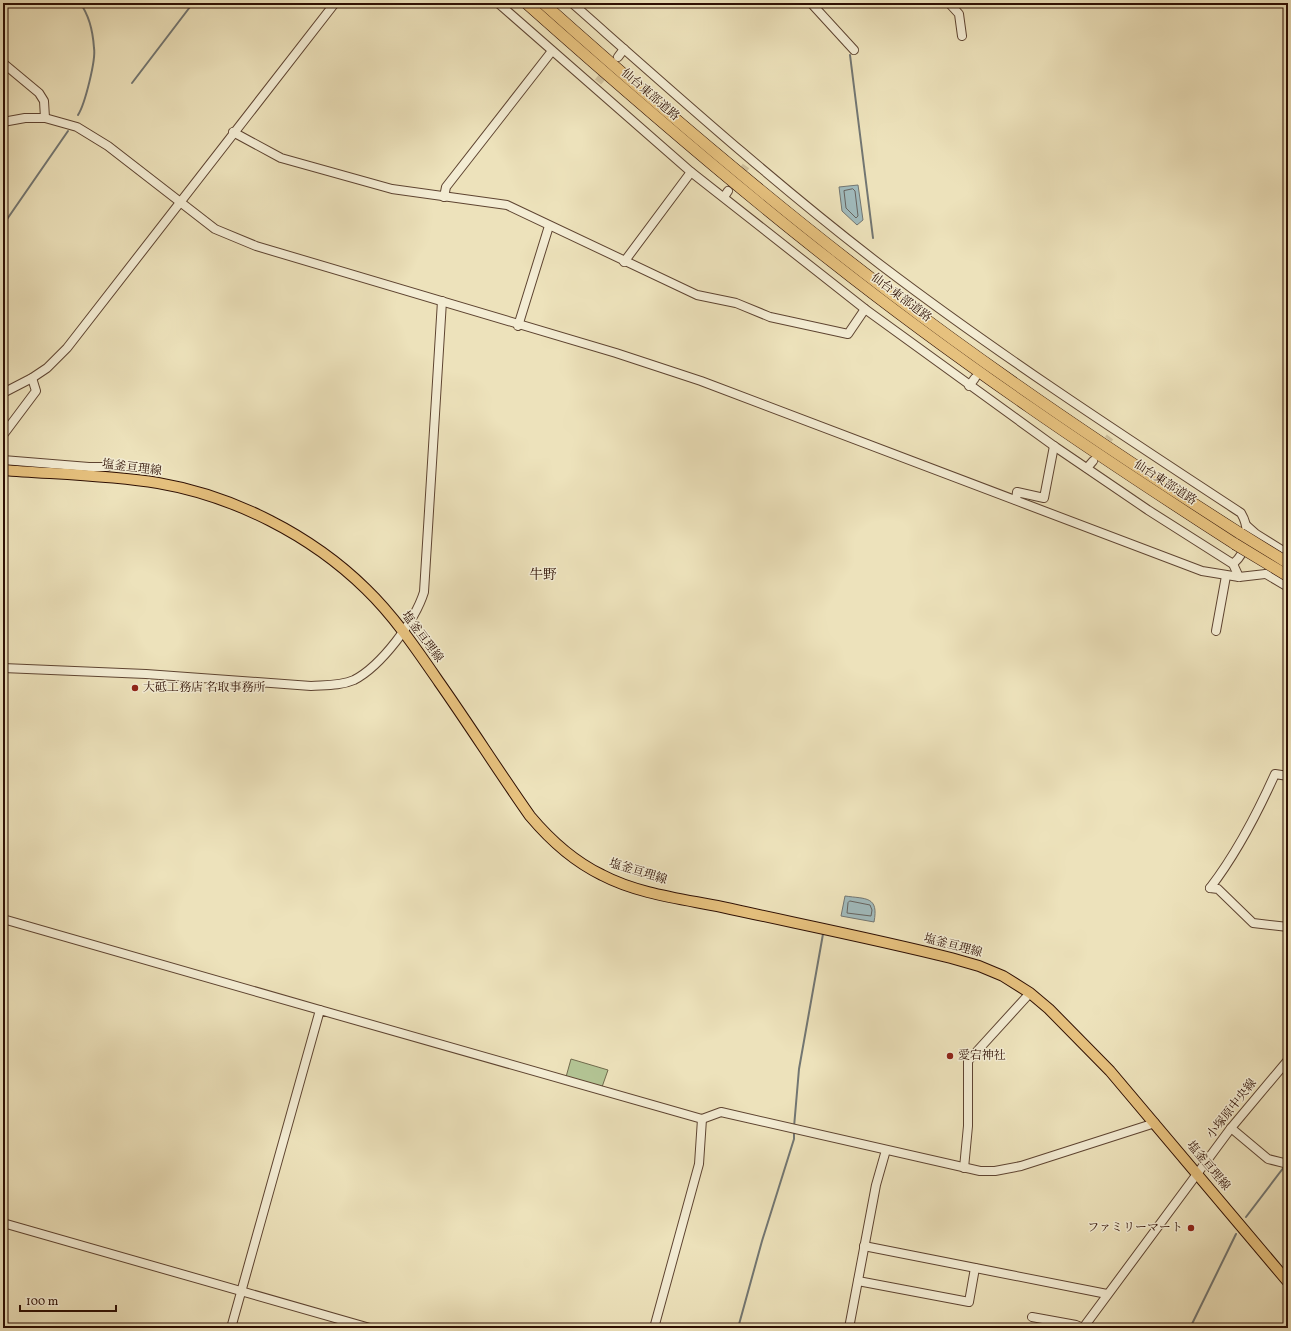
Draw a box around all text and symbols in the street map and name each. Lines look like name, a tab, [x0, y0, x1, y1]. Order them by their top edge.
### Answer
street label: 仙台東部道路	[618, 65, 682, 125]
street label: 仙台東部道路	[867, 270, 935, 326]
street label: 塩釜亘理線	[101, 456, 163, 480]
street label: 仙台東部道路	[1130, 457, 1200, 509]
district label: 牛野	[529, 566, 557, 585]
street label: 塩釜亘理線	[398, 608, 446, 666]
place label: 大砥工務店 名取事務所	[143, 680, 265, 696]
marker: 大砥工務店 名取事務所	[130, 683, 140, 693]
street label: 塩釜亘理線	[607, 856, 669, 888]
street label: 塩釜亘理線	[922, 931, 984, 961]
place label: 愛宕神社	[958, 1048, 1006, 1064]
marker: 愛宕神社	[945, 1051, 955, 1061]
street label: 小塚原中央線	[1204, 1076, 1260, 1142]
street label: 塩釜亘理線	[1183, 1138, 1233, 1194]
place label: ファミリーマート	[1087, 1220, 1183, 1236]
marker: ファミリーマート	[1186, 1223, 1196, 1233]
scale bar	[20, 1287, 116, 1313]
text: 100 m	[26, 1294, 59, 1310]

